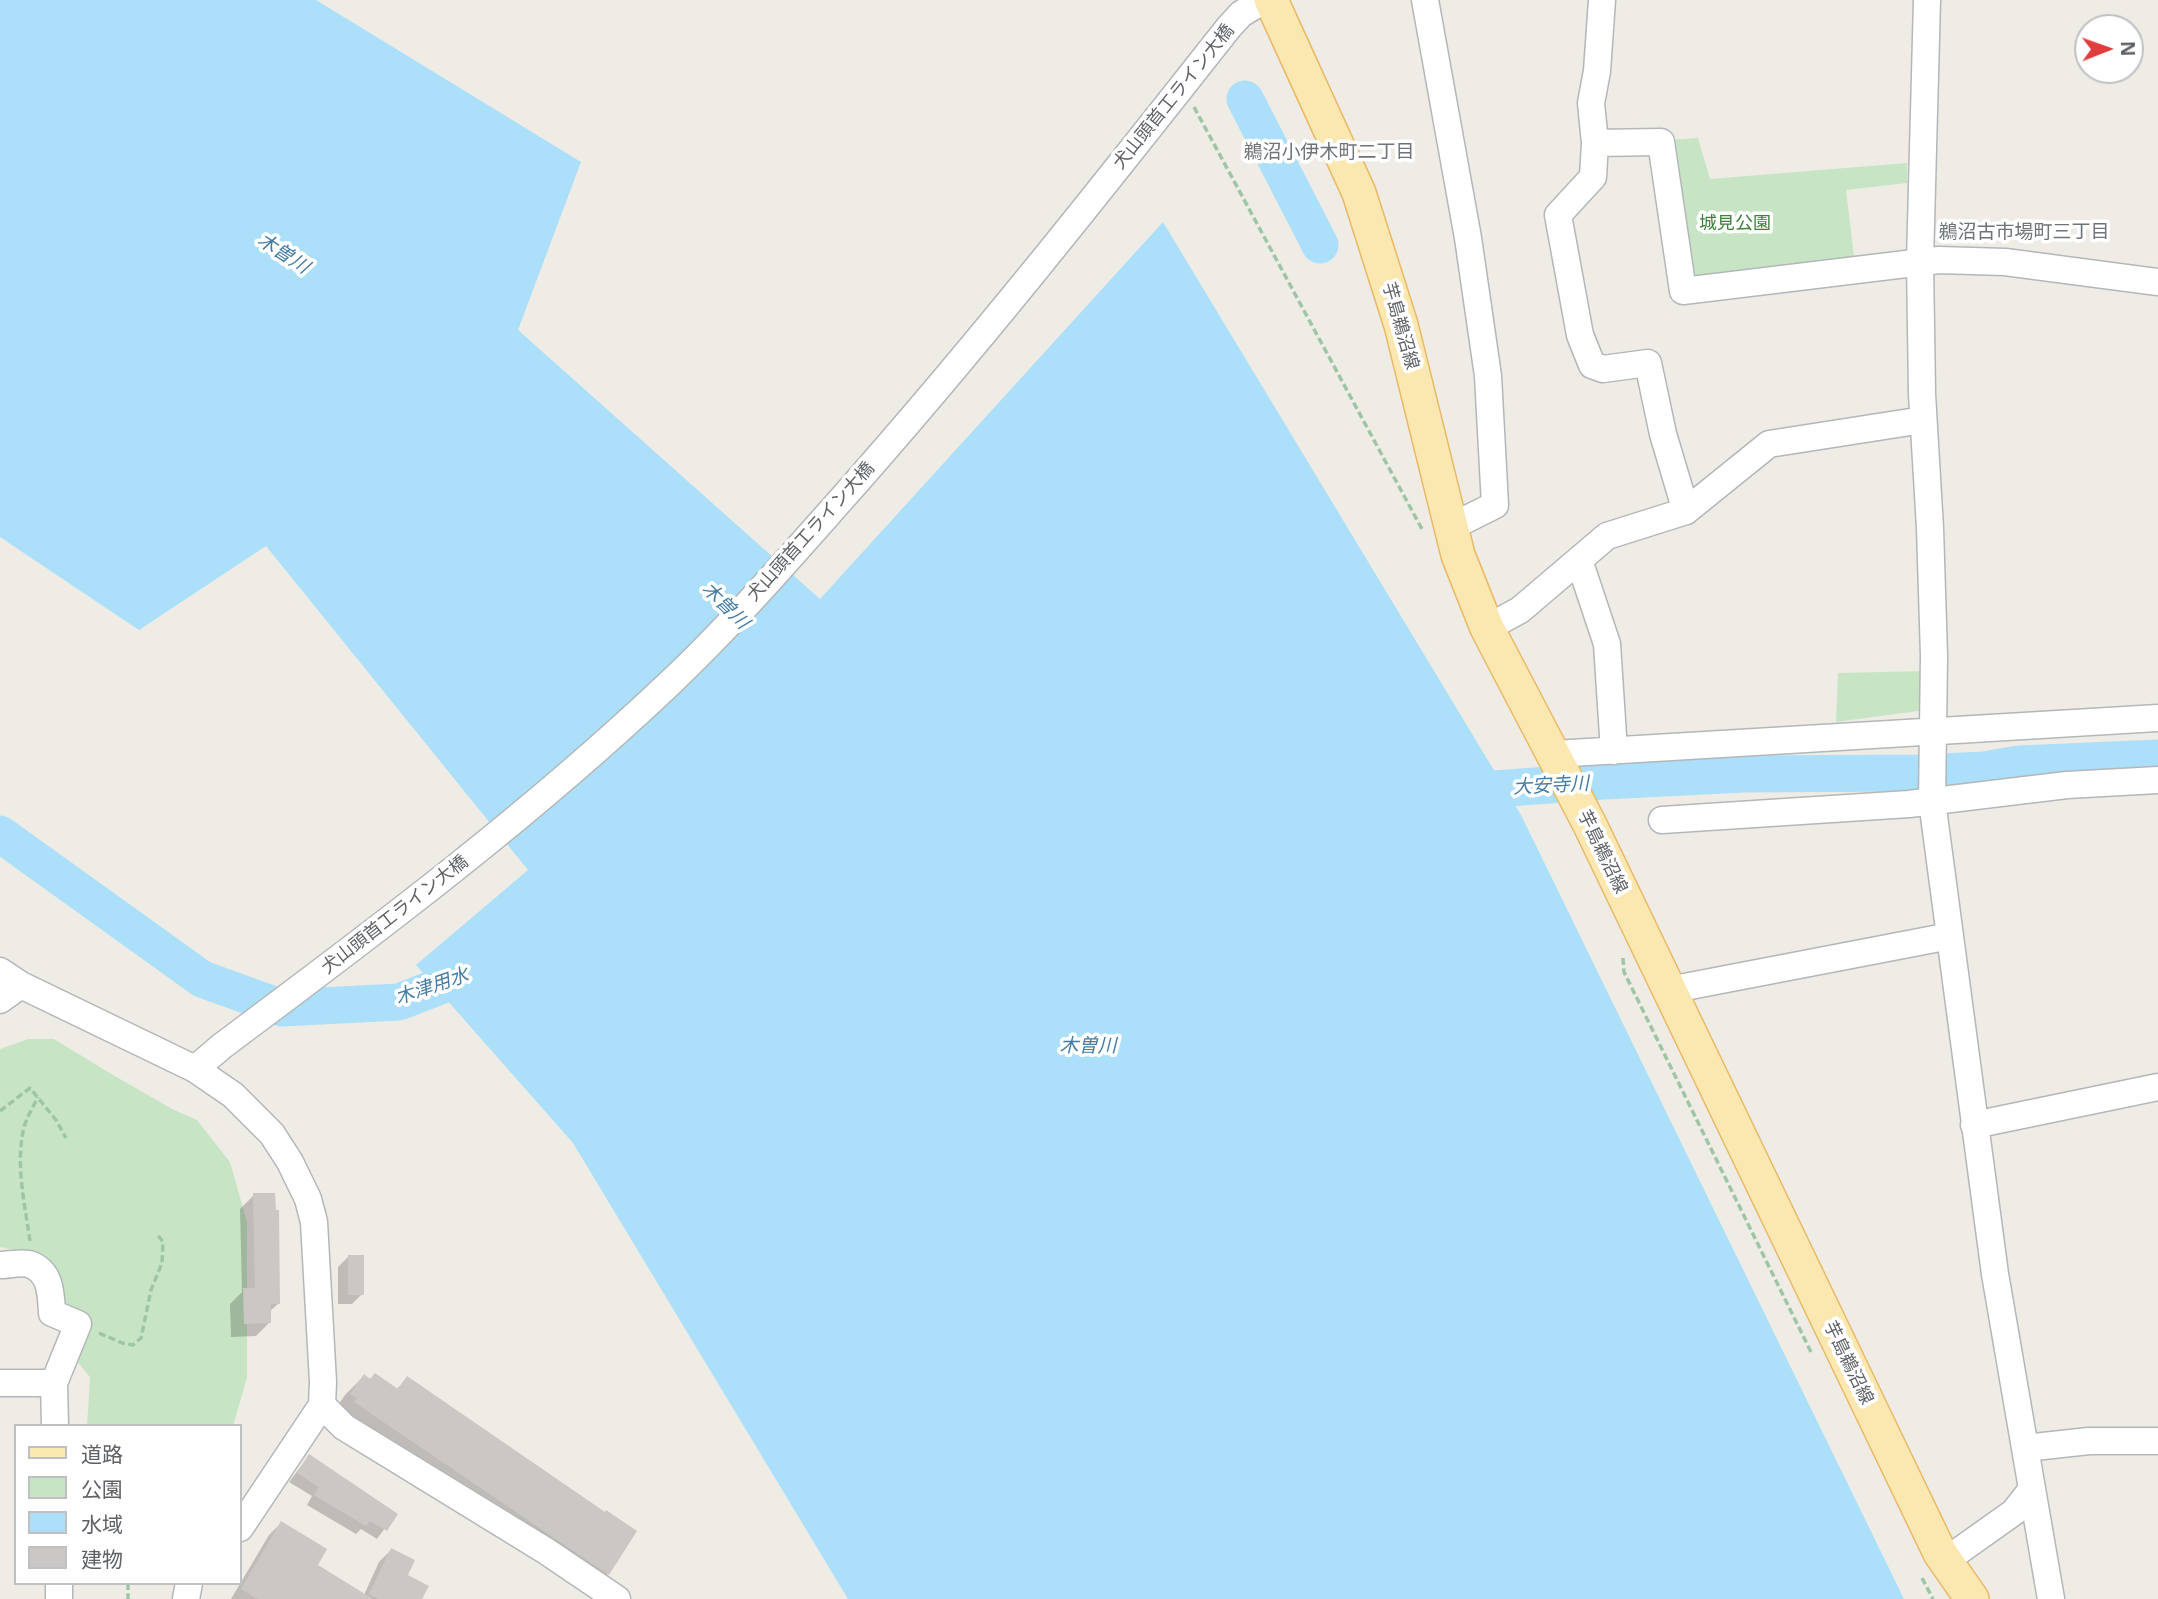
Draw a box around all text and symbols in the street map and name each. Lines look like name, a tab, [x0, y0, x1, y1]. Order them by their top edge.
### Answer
north arrow	[2074, 14, 2144, 84]
street label: 犬山頭首工ライン大橋	[1109, 20, 1239, 174]
text: N	[2115, 41, 2141, 57]
district label: 鵜沼小伊木町二丁目	[1244, 142, 1414, 164]
park label: 城見公園	[1699, 213, 1771, 235]
district label: 鵜沼古市場町三丁目	[1939, 222, 2109, 244]
water label: 木曽川	[253, 229, 313, 279]
street label: 芋島鵜沼線	[1377, 280, 1423, 372]
street label: 犬山頭首工ライン大橋	[743, 458, 879, 606]
water label: 木曽川	[697, 578, 753, 634]
water label: 大安寺川	[1512, 773, 1590, 799]
street label: 芋島鵜沼線	[1573, 807, 1631, 897]
street label: 犬山頭首工ライン大橋	[317, 851, 473, 979]
water label: 木津用水	[392, 964, 472, 1010]
water label: 木曽川	[1060, 1036, 1116, 1058]
street label: 芋島鵜沼線	[1819, 1318, 1877, 1408]
legend	[14, 1424, 242, 1585]
text: 道路	[81, 1440, 123, 1468]
text: 公園	[81, 1475, 123, 1503]
text: 水域	[81, 1510, 123, 1538]
text: 建物	[81, 1545, 123, 1573]

